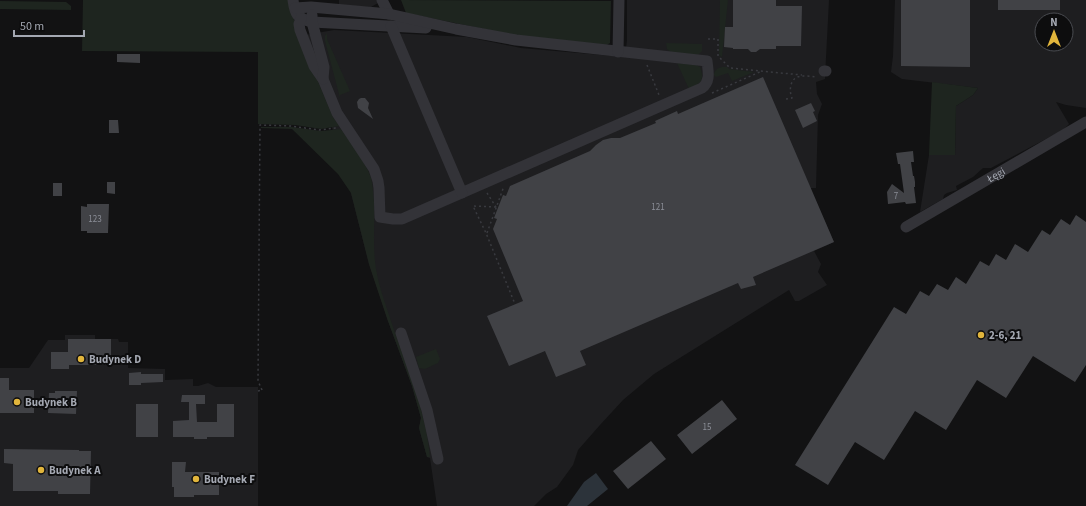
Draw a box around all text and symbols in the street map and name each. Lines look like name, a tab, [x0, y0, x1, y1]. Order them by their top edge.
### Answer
scale bar	[14, 12, 84, 38]
north arrow	[1034, 12, 1074, 52]
text: N	[1050, 15, 1058, 30]
text: 50 m	[20, 18, 44, 35]
street label: Łęgi	[983, 164, 1008, 187]
house number: 7	[894, 190, 899, 203]
house number: 121	[651, 201, 665, 214]
house number: 123	[88, 213, 102, 226]
place label: 2-6, 21	[989, 328, 1022, 343]
marker: 2-6, 21	[976, 330, 986, 340]
place label: Budynek D	[89, 352, 141, 367]
marker: Budynek D	[76, 354, 86, 364]
place label: Budynek B	[25, 395, 77, 410]
marker: Budynek B	[12, 397, 22, 407]
house number: 15	[703, 421, 712, 434]
place label: Budynek A	[49, 463, 101, 478]
marker: Budynek A	[36, 465, 46, 475]
place label: Budynek F	[204, 472, 255, 487]
marker: Budynek F	[191, 474, 201, 484]

